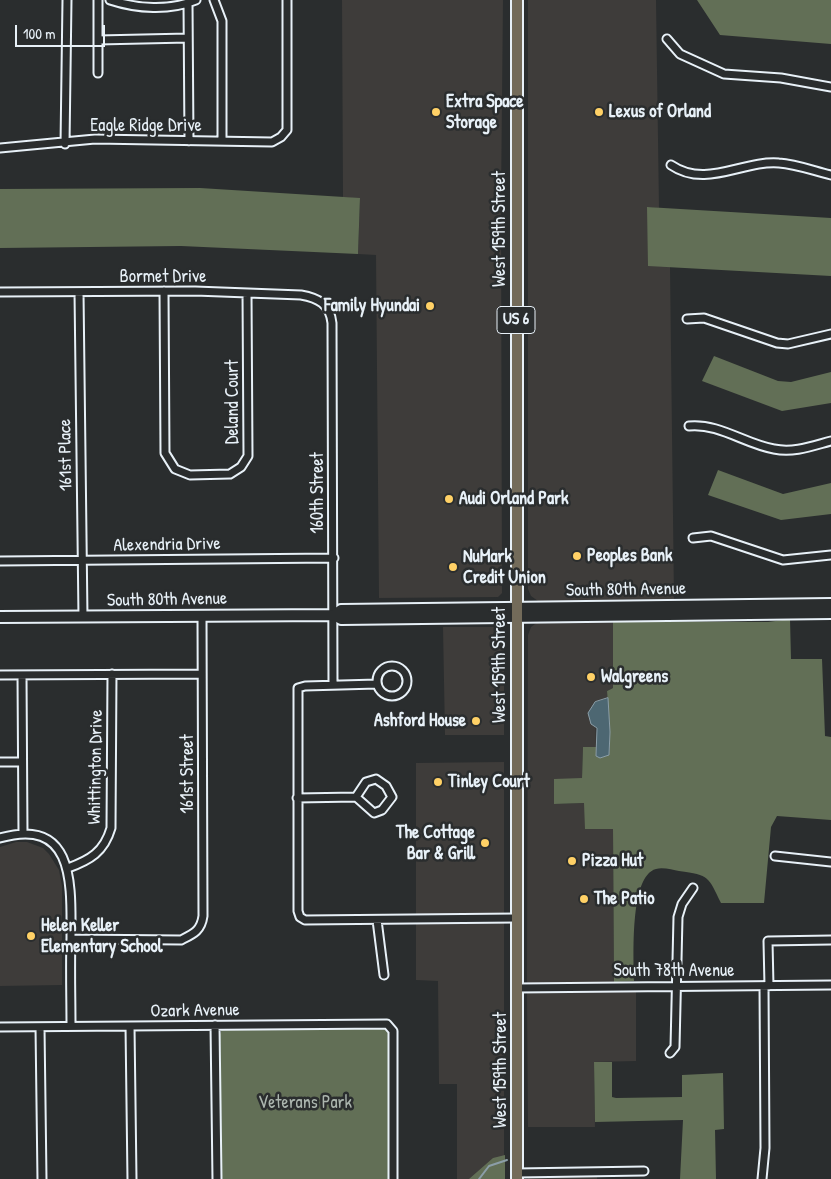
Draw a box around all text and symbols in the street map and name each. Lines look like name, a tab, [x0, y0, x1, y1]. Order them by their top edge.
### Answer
scale bar	[18, 15, 108, 47]
text: 100 m	[23, 23, 56, 44]
place label: Extra Space Storage	[446, 91, 524, 134]
place label: Lexus of Orland	[609, 101, 711, 123]
marker: Extra Space Storage	[430, 106, 442, 118]
marker: Lexus of Orland	[593, 106, 605, 118]
street label: Eagle Ridge Drive	[90, 115, 202, 137]
street label: West 159th Street	[489, 171, 511, 287]
street label: Bormet Drive	[120, 266, 206, 288]
place label: Family Hyundai	[324, 295, 420, 317]
marker: Family Hyundai	[424, 300, 436, 312]
road number: US 6	[497, 306, 535, 334]
street label: Deland Court	[222, 360, 244, 444]
street label: 161st Place	[55, 419, 77, 491]
street label: 160th Street	[307, 452, 329, 534]
place label: Audi Orland Park	[459, 488, 568, 510]
marker: Audi Orland Park	[443, 493, 455, 505]
street label: Alexendria Drive	[113, 533, 221, 557]
place label: Peoples Bank	[587, 545, 673, 567]
place label: NuMark Credit Union	[463, 546, 546, 588]
marker: Peoples Bank	[571, 550, 583, 562]
marker: NuMark Credit Union	[447, 561, 459, 573]
street label: South 80th Avenue	[566, 578, 686, 602]
street label: South 80th Avenue	[107, 588, 227, 612]
street label: West 159th Street	[489, 607, 511, 723]
place label: Walgreens	[601, 666, 668, 688]
marker: Walgreens	[585, 671, 597, 683]
street label: Whittington Drive	[84, 709, 108, 825]
place label: Ashford House	[374, 710, 466, 732]
marker: Ashford House	[470, 715, 482, 727]
street label: 161st Street	[177, 734, 199, 814]
place label: Tinley Court	[448, 771, 530, 793]
marker: Tinley Court	[432, 776, 444, 788]
place label: The Cottage Bar & Grill	[396, 822, 475, 864]
marker: The Cottage Bar & Grill	[479, 837, 491, 849]
place label: Pizza Hut	[582, 850, 643, 872]
marker: Pizza Hut	[566, 855, 578, 867]
place label: The Patio	[594, 888, 654, 910]
marker: The Patio	[578, 893, 590, 905]
place label: Helen Keller Elementary School	[41, 915, 162, 958]
marker: Helen Keller Elementary School	[25, 930, 37, 942]
street label: South 78th Avenue	[614, 960, 734, 982]
street label: Ozark Avenue	[150, 999, 240, 1023]
street label: West 159th Street	[490, 1012, 512, 1128]
park label: Veterans Park	[258, 1092, 352, 1114]

